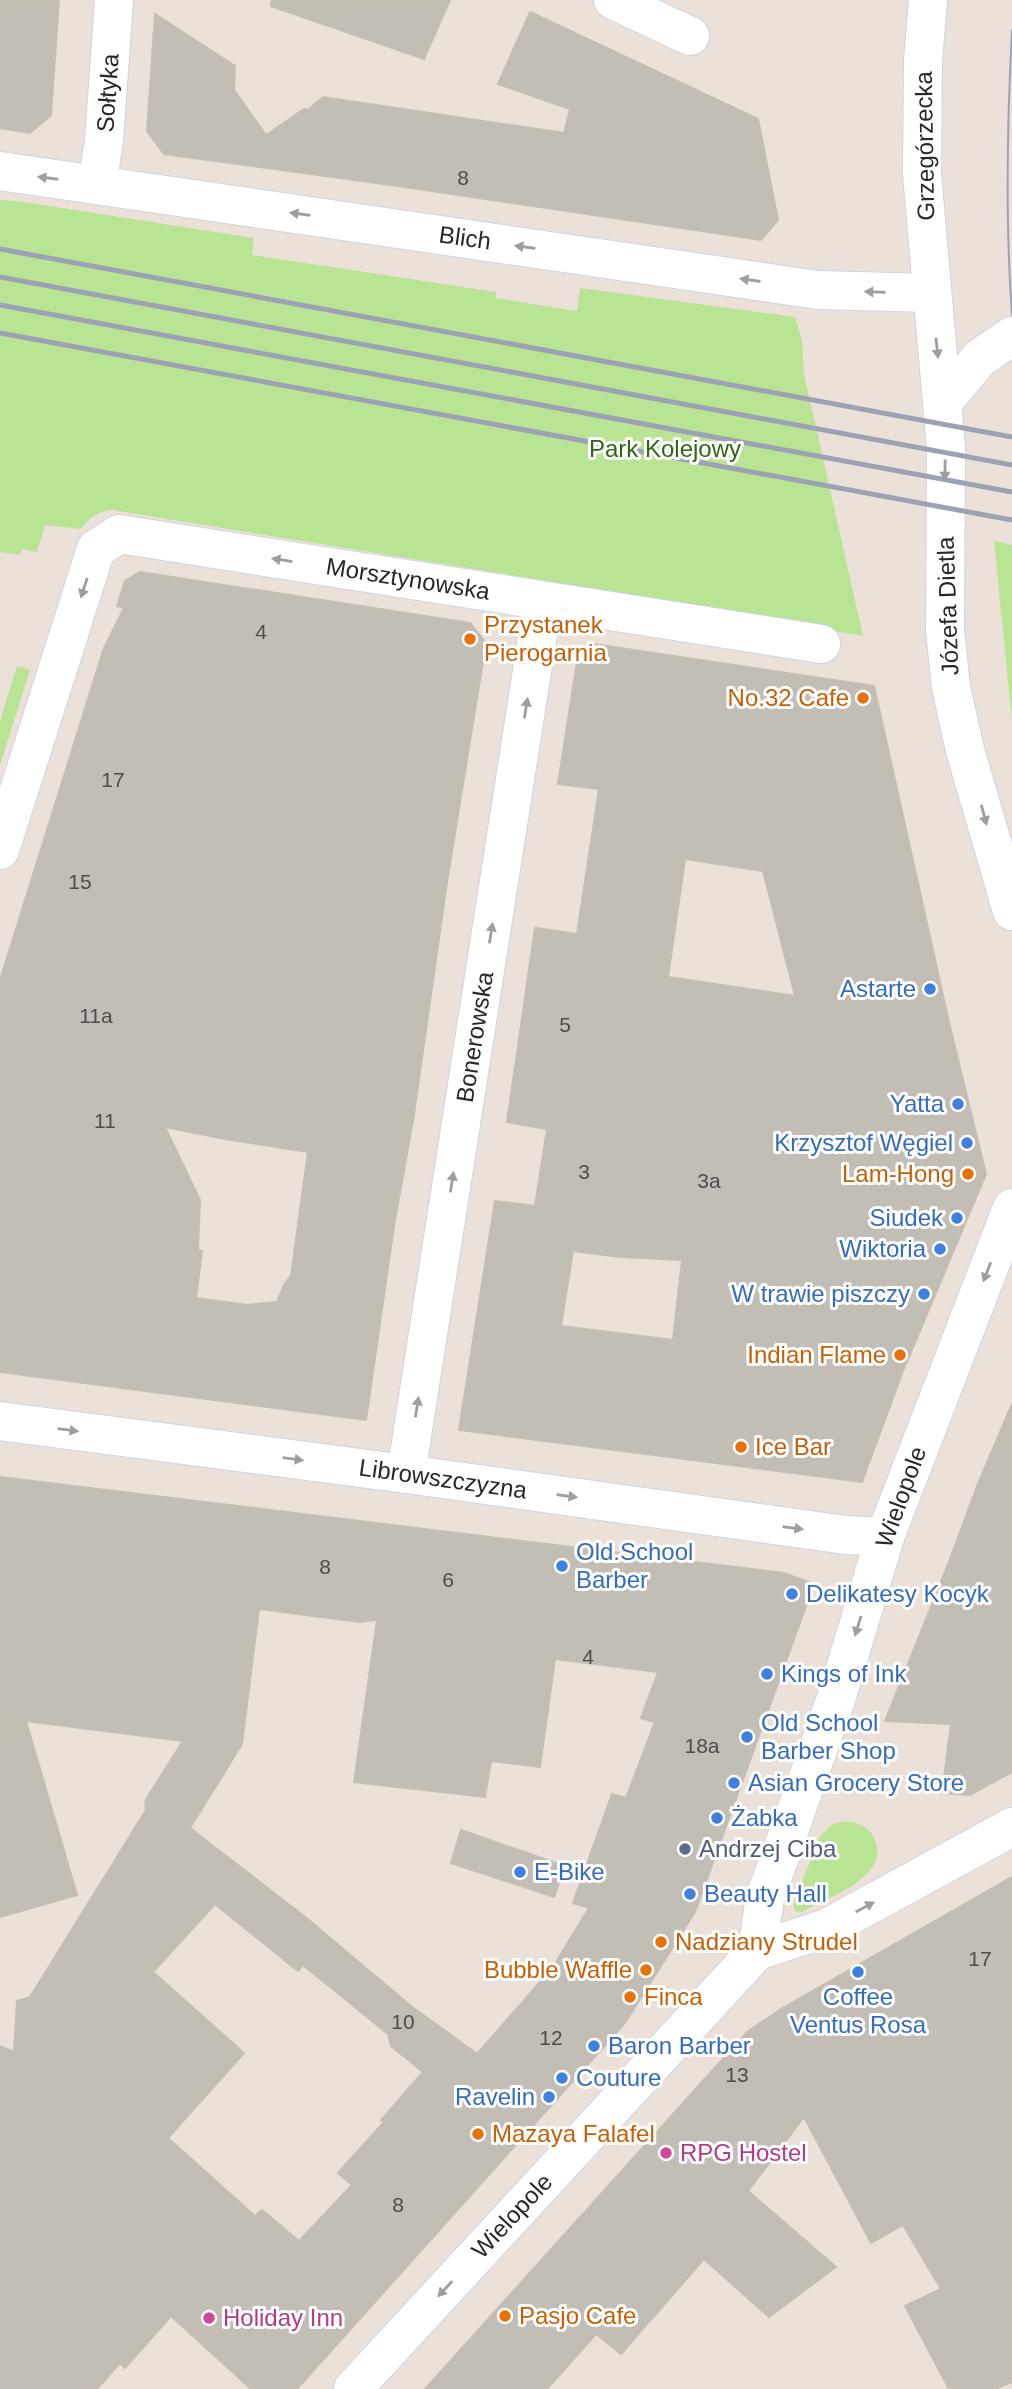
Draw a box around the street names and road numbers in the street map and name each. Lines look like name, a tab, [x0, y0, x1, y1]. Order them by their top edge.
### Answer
street label: Sołtyka	[91, 52, 124, 133]
street label: Grzegórzecka	[910, 70, 939, 221]
street label: Blich	[437, 221, 493, 254]
street label: Józefa Dietla	[932, 536, 963, 676]
street label: Morsztynowska	[324, 552, 493, 605]
street label: Bonerowska	[451, 969, 498, 1104]
street label: Wielopole	[870, 1443, 931, 1551]
street label: Librowszczyzna	[357, 1453, 529, 1504]
street label: Wielopole	[466, 2168, 557, 2263]

